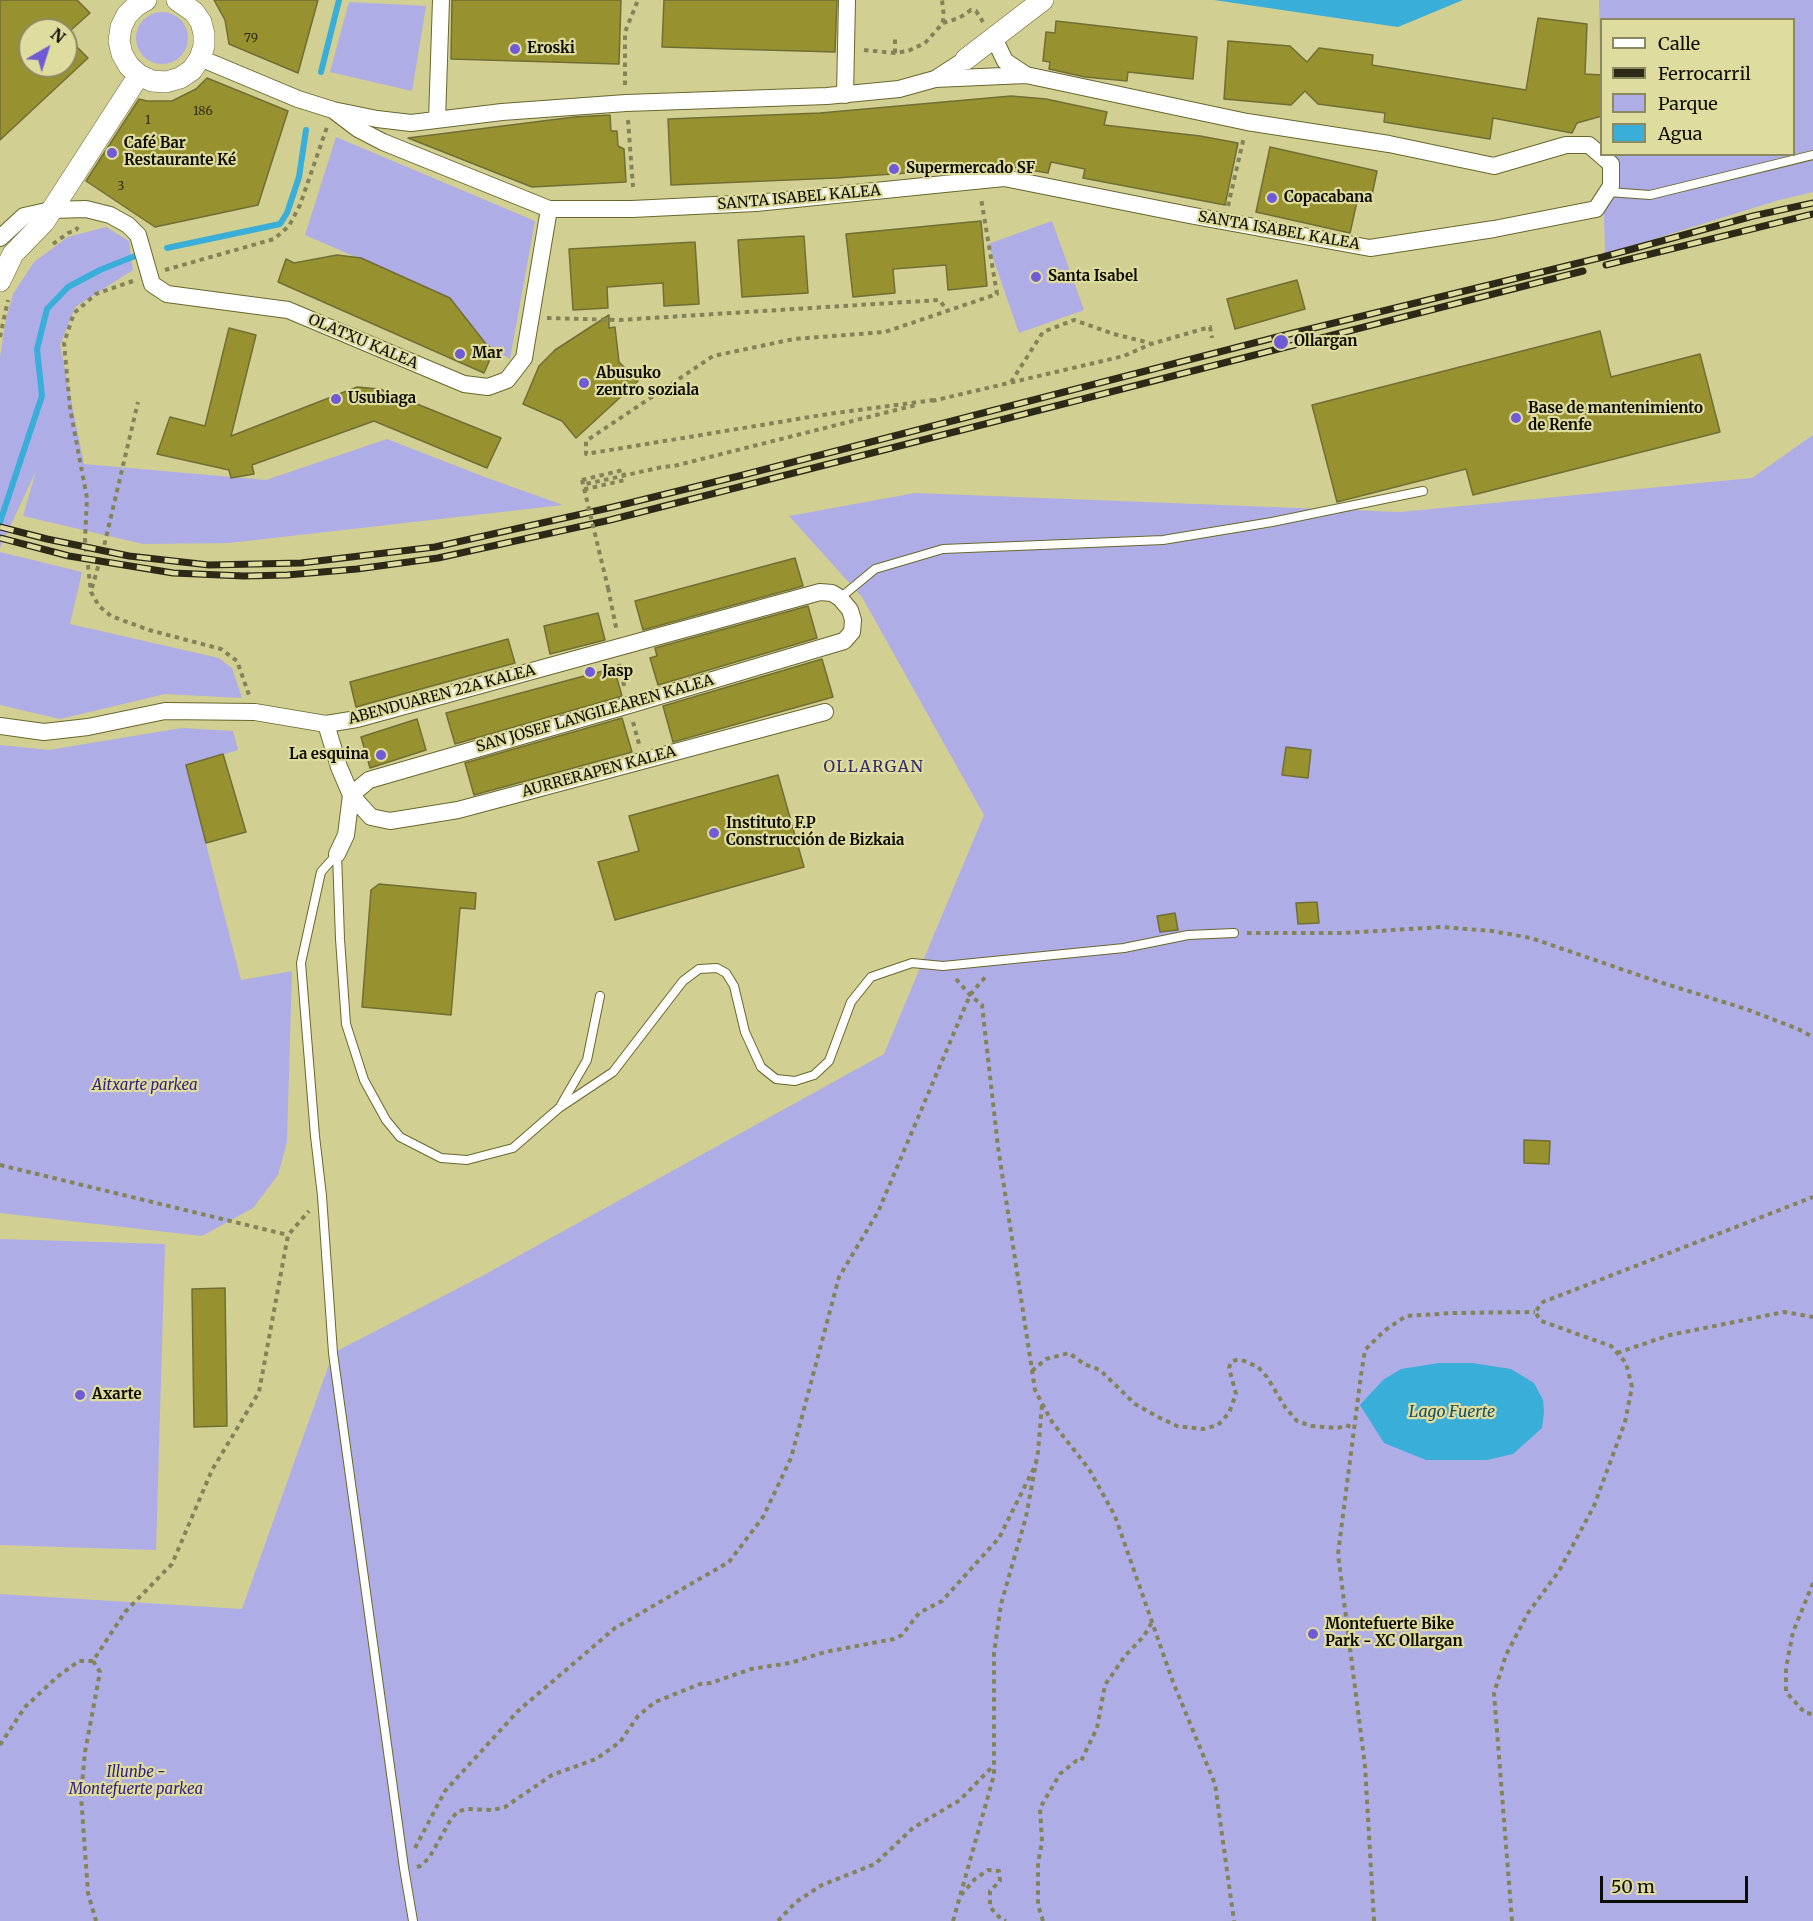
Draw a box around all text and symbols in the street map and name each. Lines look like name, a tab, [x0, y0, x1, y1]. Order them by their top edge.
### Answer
north arrow	[18, 18, 78, 78]
legend	[1600, 18, 1795, 156]
text: N	[47, 24, 69, 47]
house number: 79	[244, 32, 258, 46]
text: Calle	[1658, 32, 1700, 55]
place label: Eroski	[527, 40, 575, 58]
marker: Eroski	[508, 42, 522, 56]
text: Ferrocarril	[1658, 62, 1751, 85]
text: Parque	[1658, 92, 1718, 115]
house number: 186	[193, 105, 213, 119]
house number: 1	[145, 114, 151, 128]
text: Agua	[1658, 122, 1703, 145]
place label: Café Bar Restaurante Ké	[124, 135, 236, 170]
marker: Café Bar Restaurante Ké	[105, 146, 119, 160]
place label: Supermercado SF	[906, 160, 1035, 178]
marker: Supermercado SF	[887, 162, 901, 176]
house number: 3	[118, 180, 124, 194]
street label: SANTA ISABEL KALEA	[717, 182, 881, 214]
place label: Copacabana	[1284, 189, 1373, 207]
marker: Copacabana	[1265, 191, 1279, 205]
street label: SANTA ISABEL KALEA	[1197, 208, 1361, 254]
place label: Santa Isabel	[1048, 268, 1138, 286]
marker: Santa Isabel	[1029, 270, 1043, 284]
street label: OLATXU KALEA	[305, 311, 421, 373]
marker: Ollargan	[1272, 333, 1290, 351]
place label: Ollargan	[1294, 333, 1358, 351]
place label: Mar	[472, 345, 503, 363]
marker: Mar	[453, 347, 467, 361]
place label: Abusuko zentro soziala	[596, 365, 699, 400]
marker: Abusuko zentro soziala	[577, 376, 591, 390]
place label: Usubiaga	[348, 390, 416, 408]
marker: Usubiaga	[329, 392, 343, 406]
place label: Base de mantenimiento de Renfe	[1528, 400, 1703, 435]
marker: Base de mantenimiento de Renfe	[1509, 411, 1523, 425]
street label: ABENDUAREN 22A KALEA	[347, 661, 537, 729]
place label: Jasp	[602, 663, 633, 681]
marker: Jasp	[583, 665, 597, 679]
street label: SAN JOSEF LANGILEAREN KALEA	[474, 671, 716, 757]
street label: AURRERAPEN KALEA	[520, 743, 678, 801]
place label: La esquina	[289, 746, 369, 764]
marker: La esquina	[374, 748, 388, 762]
district label: OLLARGAN	[824, 757, 924, 777]
place label: Instituto F.P Construcción de Bizkaia	[726, 815, 904, 850]
marker: Instituto F.P Construcción de Bizkaia	[707, 826, 721, 840]
park label: Aitxarte parkea	[92, 1077, 198, 1095]
place label: Axarte	[92, 1386, 142, 1404]
marker: Axarte	[73, 1388, 87, 1402]
water label: Lago Fuerte	[1409, 1402, 1495, 1422]
place label: Montefuerte Bike Park - XC Ollargan	[1325, 1616, 1463, 1651]
marker: Montefuerte Bike Park - XC Ollargan	[1306, 1627, 1320, 1641]
park label: Illunbe - Montefuerte parkea	[69, 1764, 203, 1799]
scale bar	[1603, 1864, 1752, 1902]
text: 50 m	[1611, 1875, 1655, 1898]

